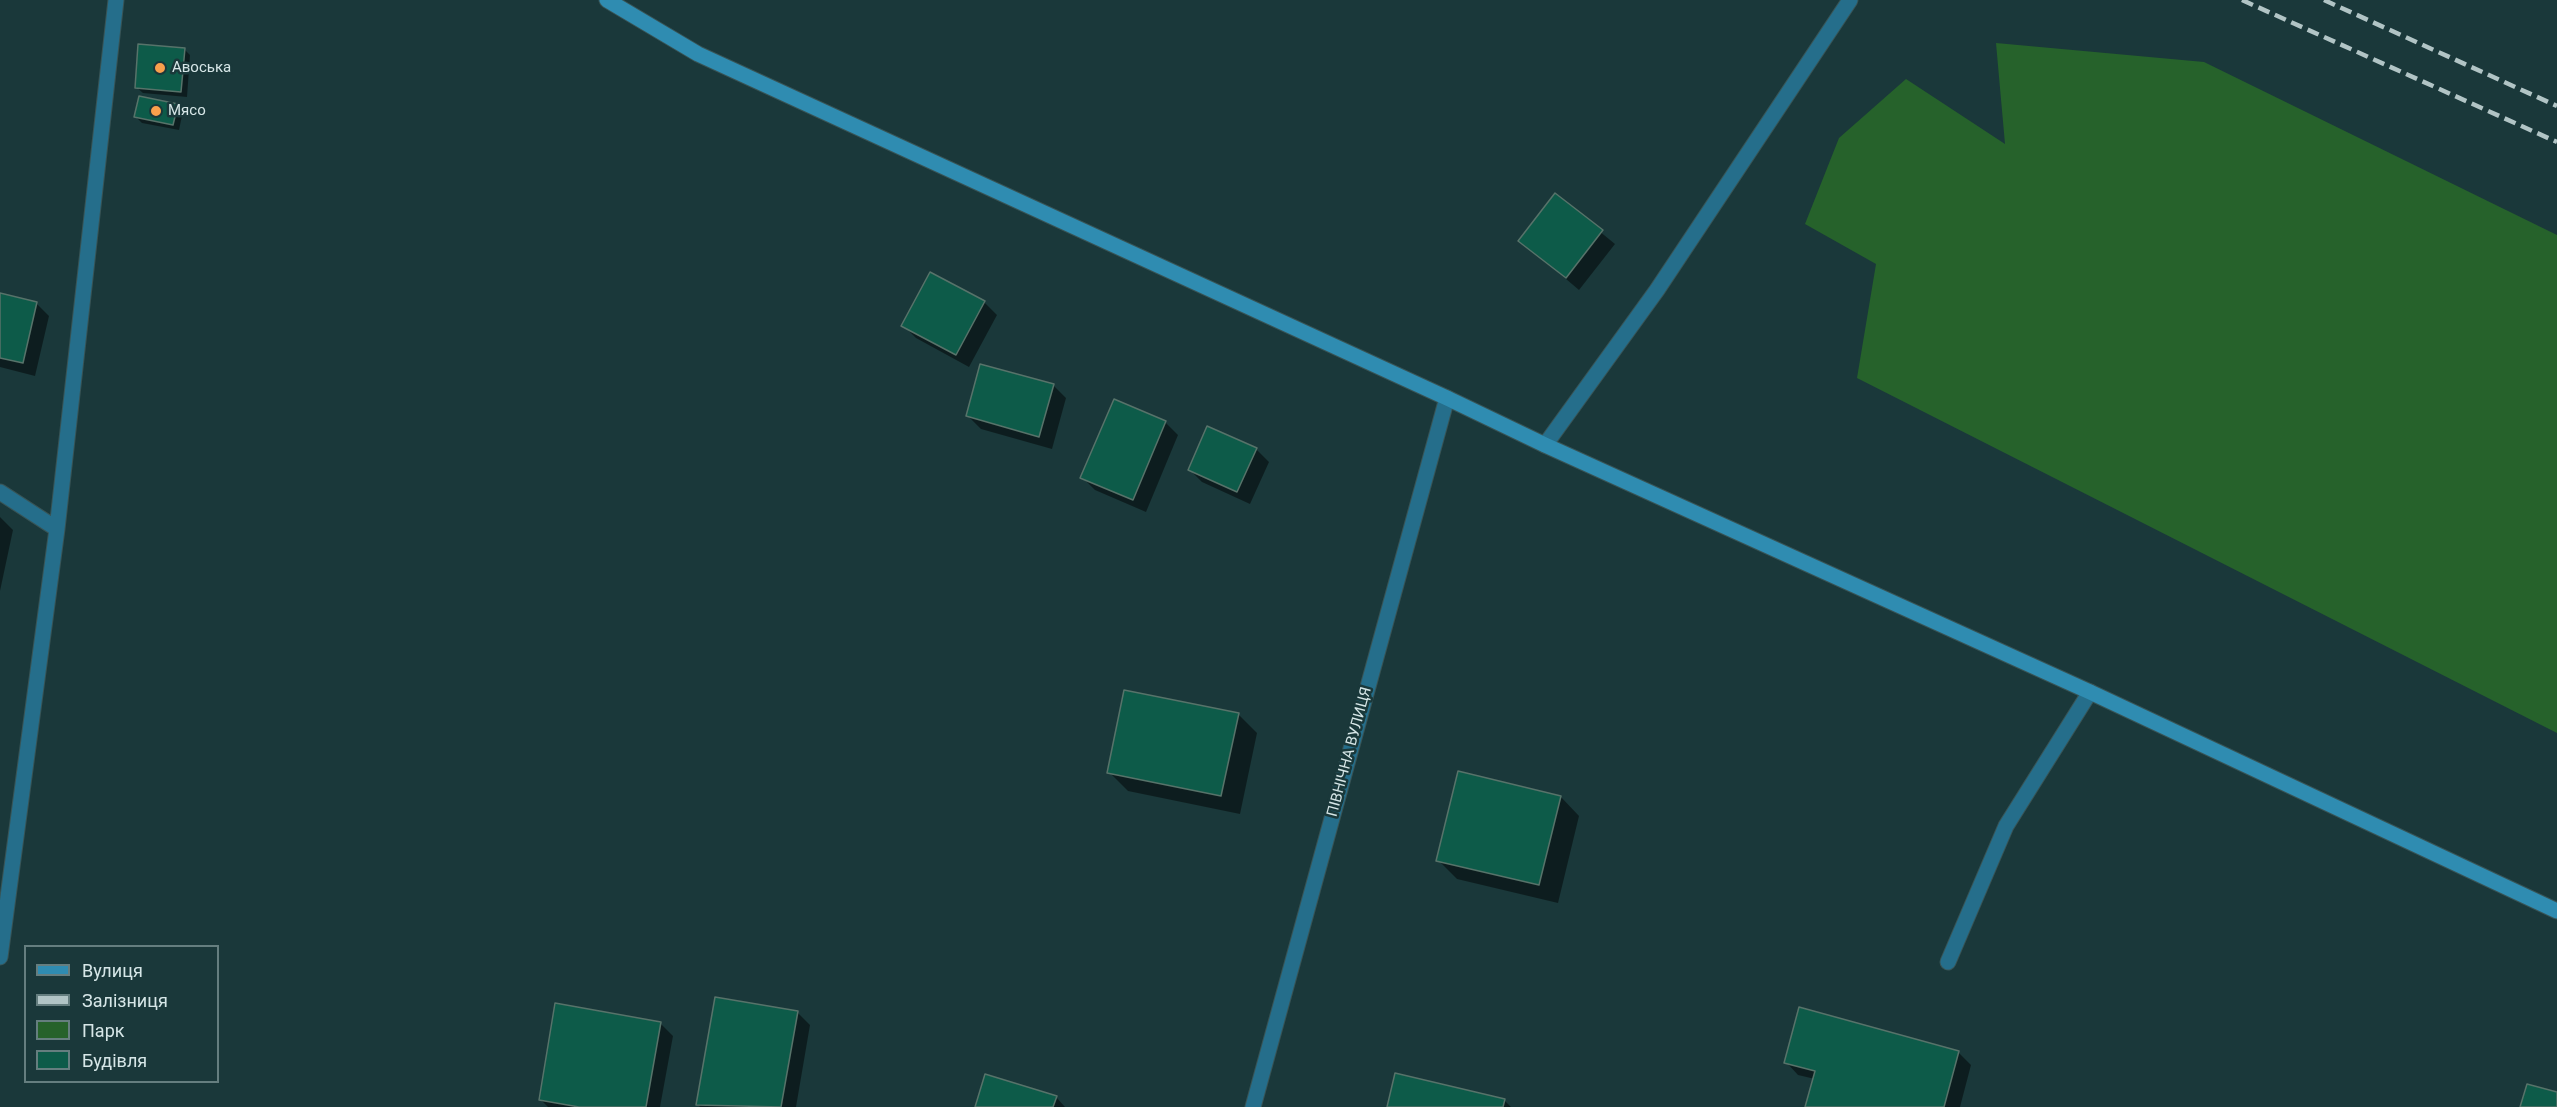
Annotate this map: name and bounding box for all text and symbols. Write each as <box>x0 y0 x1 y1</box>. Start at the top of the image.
place label: Авоська <box>172 59 231 77</box>
marker: Авоська <box>153 61 167 75</box>
place label: Мясо <box>168 102 206 120</box>
marker: Мясо <box>149 104 163 118</box>
street label: ПІВНІЧНА ВУЛИЦЯ <box>1324 685 1376 819</box>
legend <box>24 945 219 1083</box>
text: Вулиця <box>82 960 143 981</box>
text: Залізниця <box>82 990 168 1011</box>
text: Парк <box>82 1020 124 1041</box>
text: Будівля <box>82 1050 147 1071</box>

